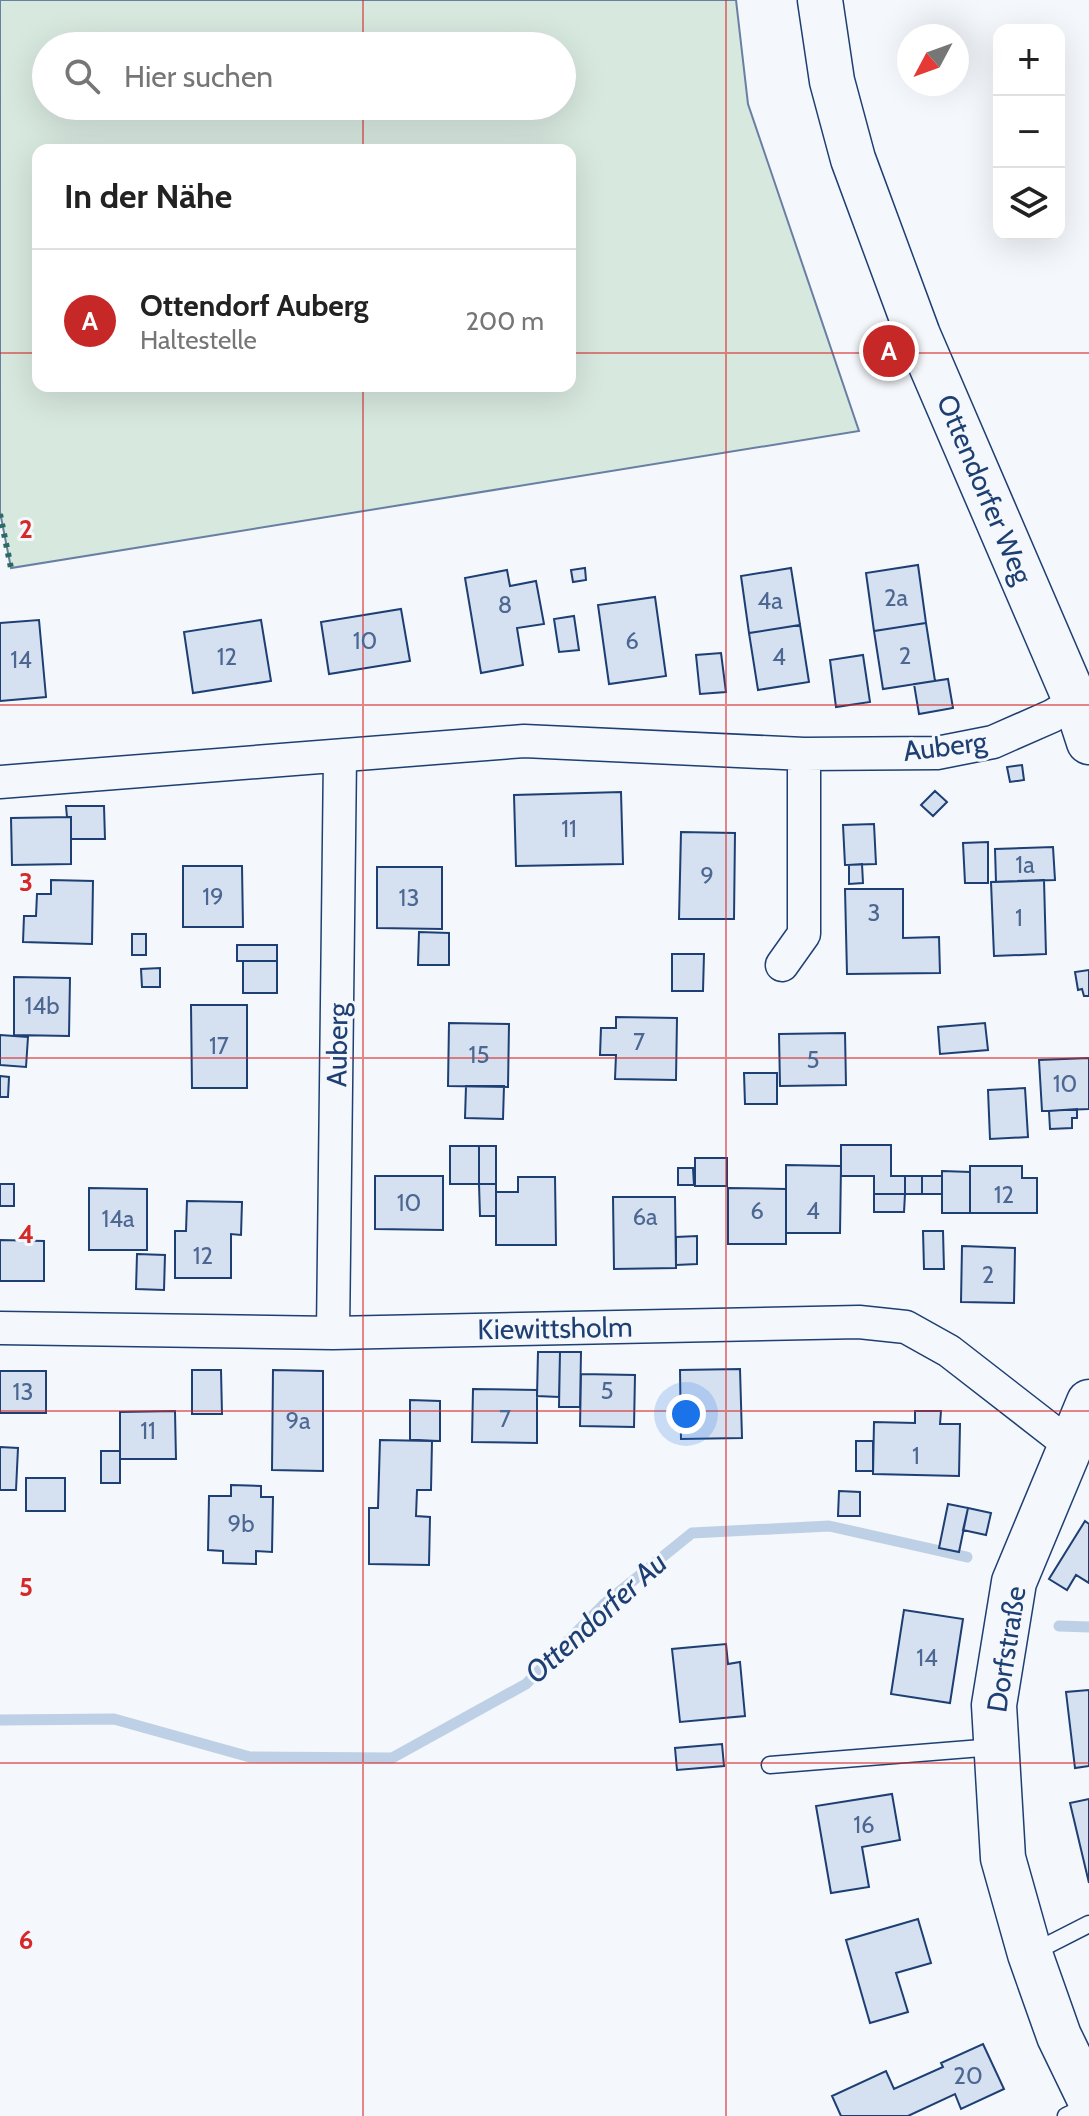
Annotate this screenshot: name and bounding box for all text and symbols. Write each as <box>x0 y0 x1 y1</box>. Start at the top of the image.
north arrow <box>897 24 969 96</box>
map controls <box>993 24 1065 240</box>
button: + <box>993 24 1065 96</box>
search box <box>32 32 576 120</box>
icon: search <box>60 54 104 98</box>
text: Hier suchen <box>124 58 273 95</box>
button: − <box>993 96 1065 168</box>
button: layers <box>993 168 1065 240</box>
text: In der Nähe <box>64 175 232 217</box>
text: Ottendorf Auberg <box>140 287 369 324</box>
text: A <box>82 305 98 337</box>
text: 200 m <box>465 305 544 337</box>
pin: A <box>863 321 915 381</box>
text: Haltestelle <box>140 324 257 356</box>
street label: Ottendorfer Weg <box>930 389 1041 590</box>
text: 2 <box>19 513 33 545</box>
house number: 2a <box>884 583 909 612</box>
house number: 4a <box>757 586 783 615</box>
house number: 8 <box>498 590 512 619</box>
house number: 10 <box>353 626 377 655</box>
house number: 6 <box>625 626 639 655</box>
house number: 2 <box>899 641 911 670</box>
house number: 12 <box>217 642 237 671</box>
house number: 4 <box>772 642 786 671</box>
house number: 14 <box>10 645 32 674</box>
street label: Auberg <box>901 724 990 768</box>
house number: 11 <box>561 814 577 843</box>
house number: 1a <box>1015 850 1035 879</box>
house number: 9 <box>700 861 714 890</box>
text: 3 <box>19 866 33 898</box>
house number: 19 <box>202 882 224 911</box>
house number: 13 <box>399 883 419 912</box>
house number: 3 <box>868 898 880 927</box>
house number: 1 <box>1015 903 1023 932</box>
house number: 14b <box>24 991 60 1020</box>
street label: Auberg <box>319 1002 355 1087</box>
house number: 7 <box>633 1027 645 1056</box>
house number: 17 <box>209 1031 229 1060</box>
house number: 15 <box>469 1040 489 1069</box>
house number: 5 <box>807 1045 819 1074</box>
house number: 10 <box>1053 1069 1077 1098</box>
house number: 12 <box>994 1180 1014 1209</box>
house number: 10 <box>397 1188 421 1217</box>
house number: 6 <box>750 1196 764 1225</box>
house number: 4 <box>806 1196 820 1225</box>
house number: 6a <box>632 1202 658 1231</box>
house number: 14a <box>101 1204 135 1233</box>
text: 4 <box>18 1218 34 1250</box>
house number: 12 <box>193 1241 213 1270</box>
house number: 2 <box>982 1260 994 1289</box>
street label: Kiewittsholm <box>477 1310 633 1346</box>
house number: 5 <box>601 1376 613 1405</box>
house number: 13 <box>13 1377 33 1406</box>
your location <box>666 1394 706 1434</box>
house number: 7 <box>499 1404 511 1433</box>
house number: 9a <box>285 1406 311 1435</box>
house number: 11 <box>140 1416 156 1445</box>
house number: 1 <box>912 1441 920 1470</box>
house number: 9b <box>228 1509 254 1538</box>
water label: Ottendorfer Au <box>517 1544 674 1691</box>
text: 5 <box>19 1571 33 1603</box>
street label: Dorfstraße <box>979 1584 1033 1714</box>
house number: 14 <box>916 1643 938 1672</box>
house number: 16 <box>853 1810 875 1839</box>
text: 6 <box>19 1924 33 1956</box>
house number: 20 <box>953 2061 983 2090</box>

